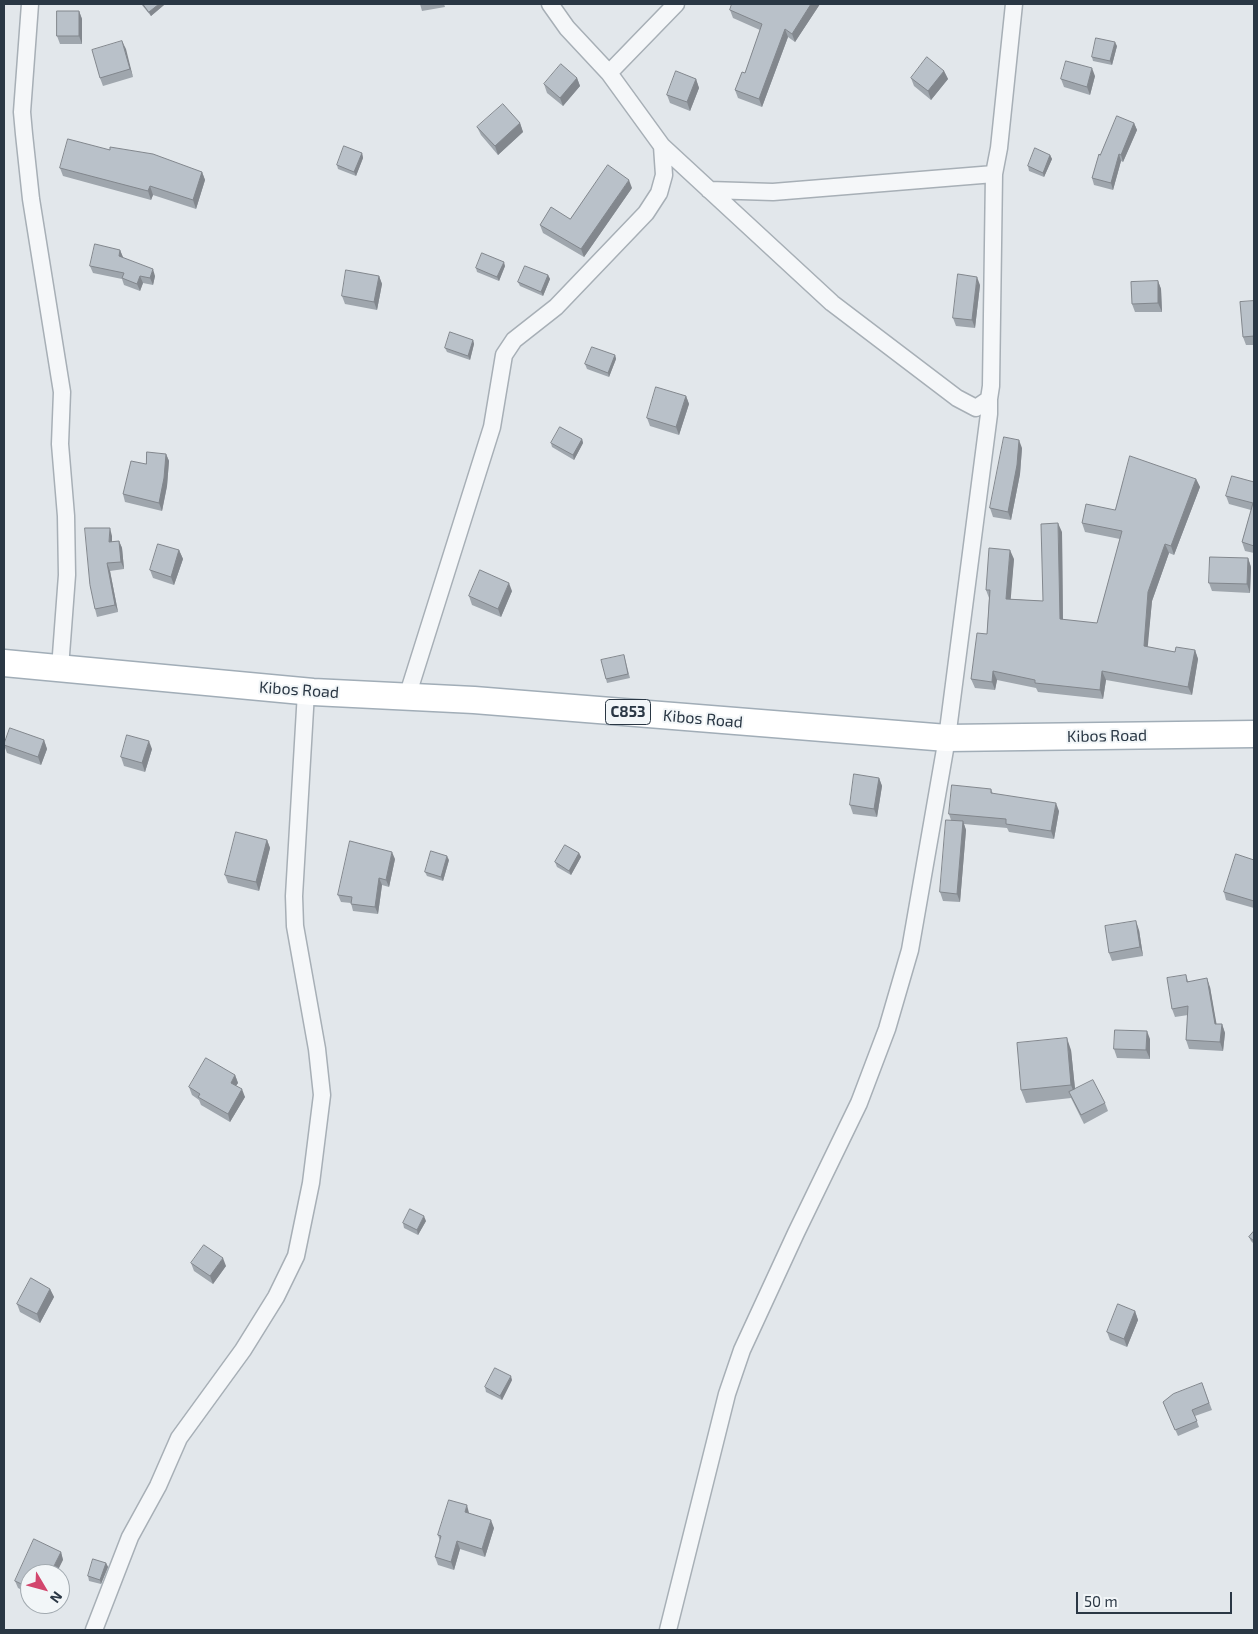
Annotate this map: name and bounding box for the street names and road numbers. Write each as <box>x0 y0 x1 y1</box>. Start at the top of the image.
street label: Kibos Road <box>258 678 340 702</box>
road number: C853 <box>606 700 650 724</box>
street label: Kibos Road <box>662 706 744 732</box>
street label: Kibos Road <box>1067 726 1147 746</box>

